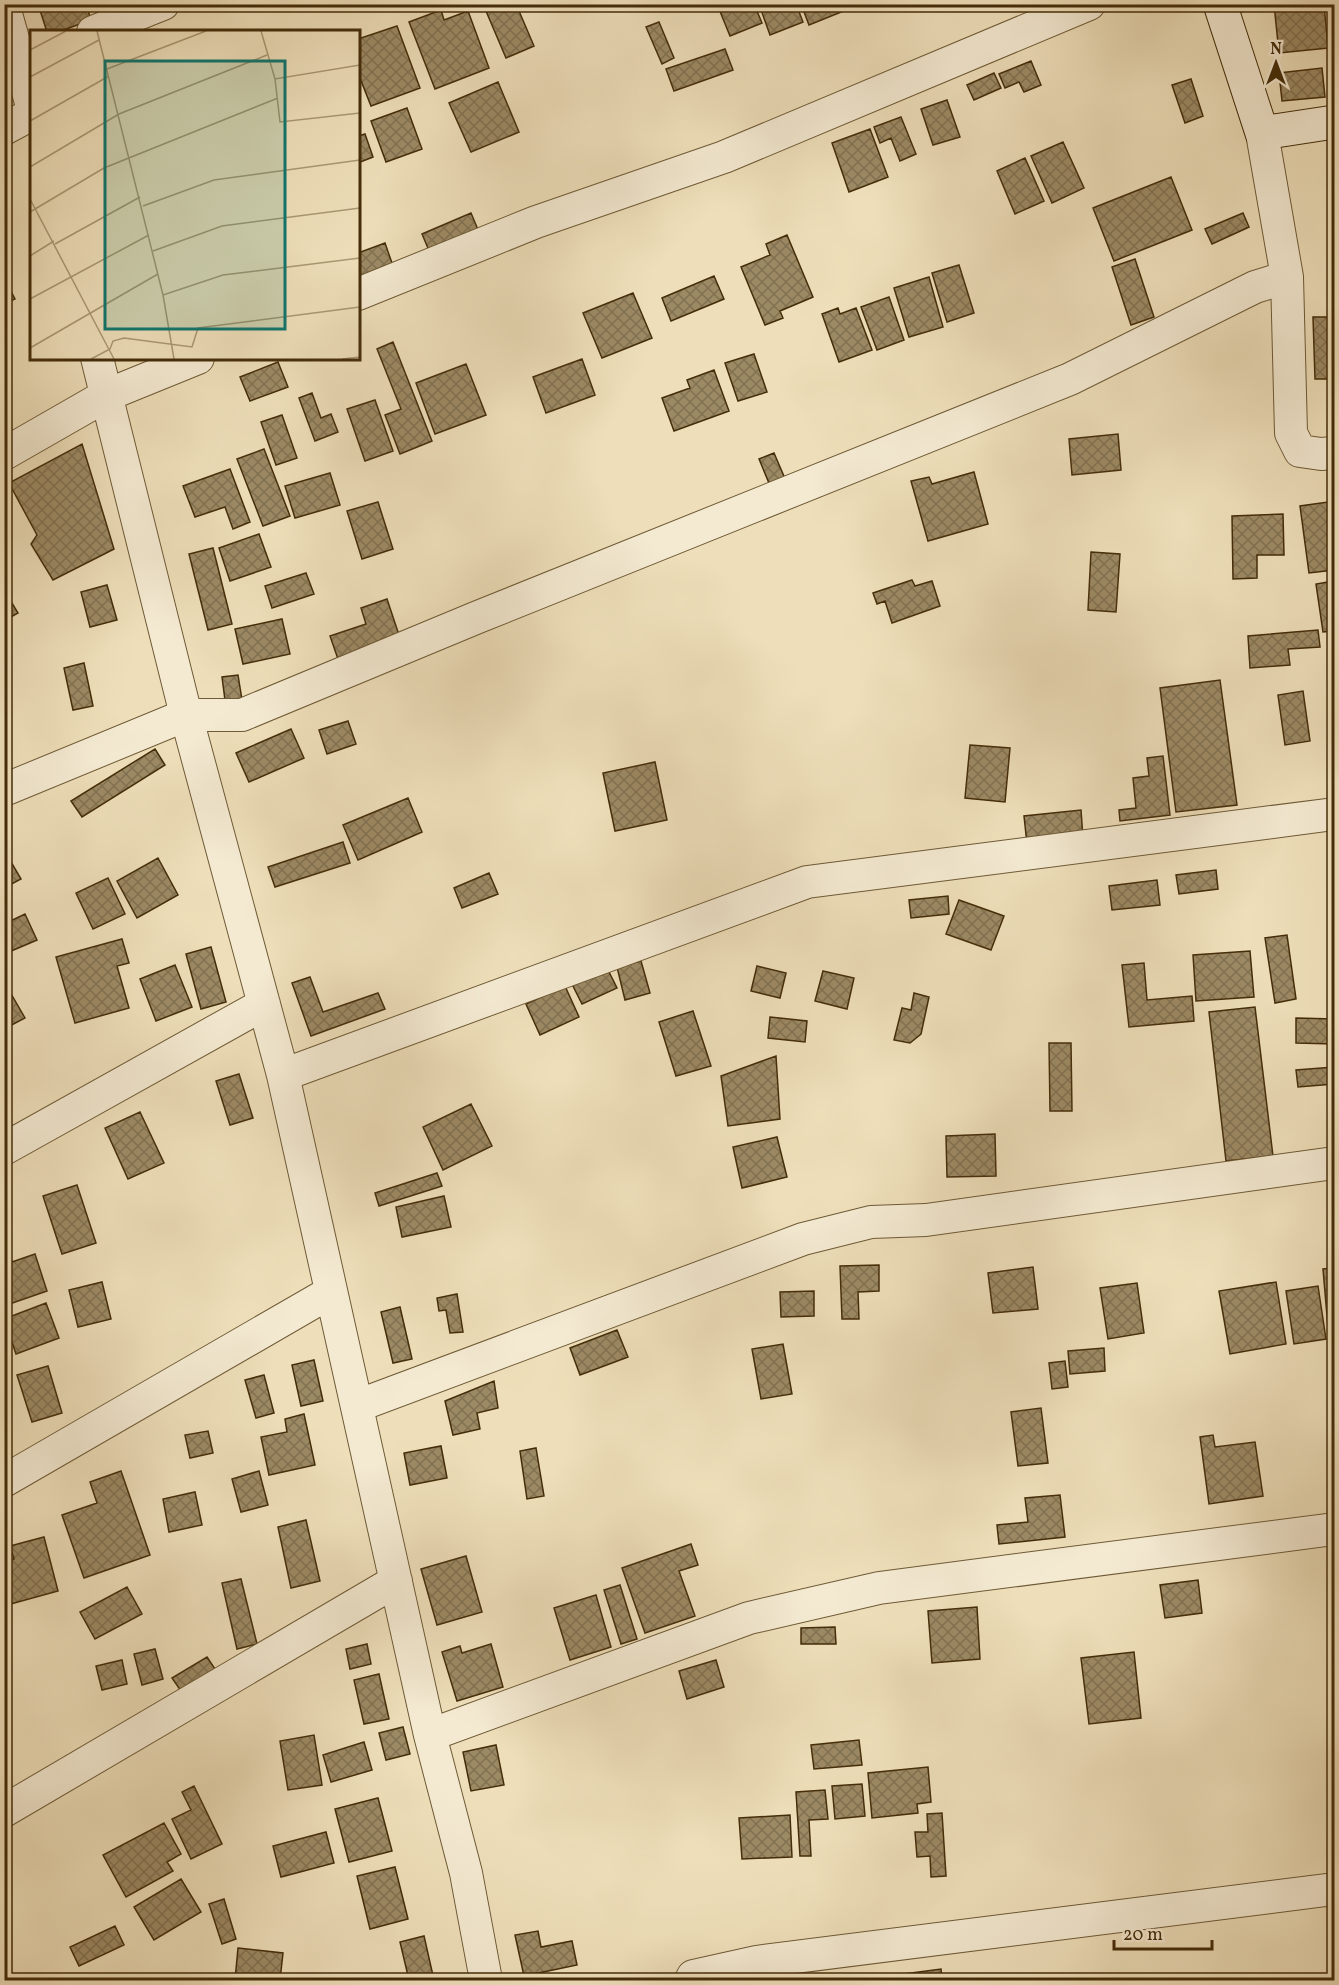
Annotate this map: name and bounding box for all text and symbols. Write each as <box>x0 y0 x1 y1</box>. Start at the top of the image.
inset map <box>30 30 360 360</box>
north arrow <box>1246 33 1306 93</box>
text: N <box>1270 39 1282 61</box>
scale bar <box>1114 1913 1212 1951</box>
text: 20 m <box>1123 1923 1163 1948</box>

